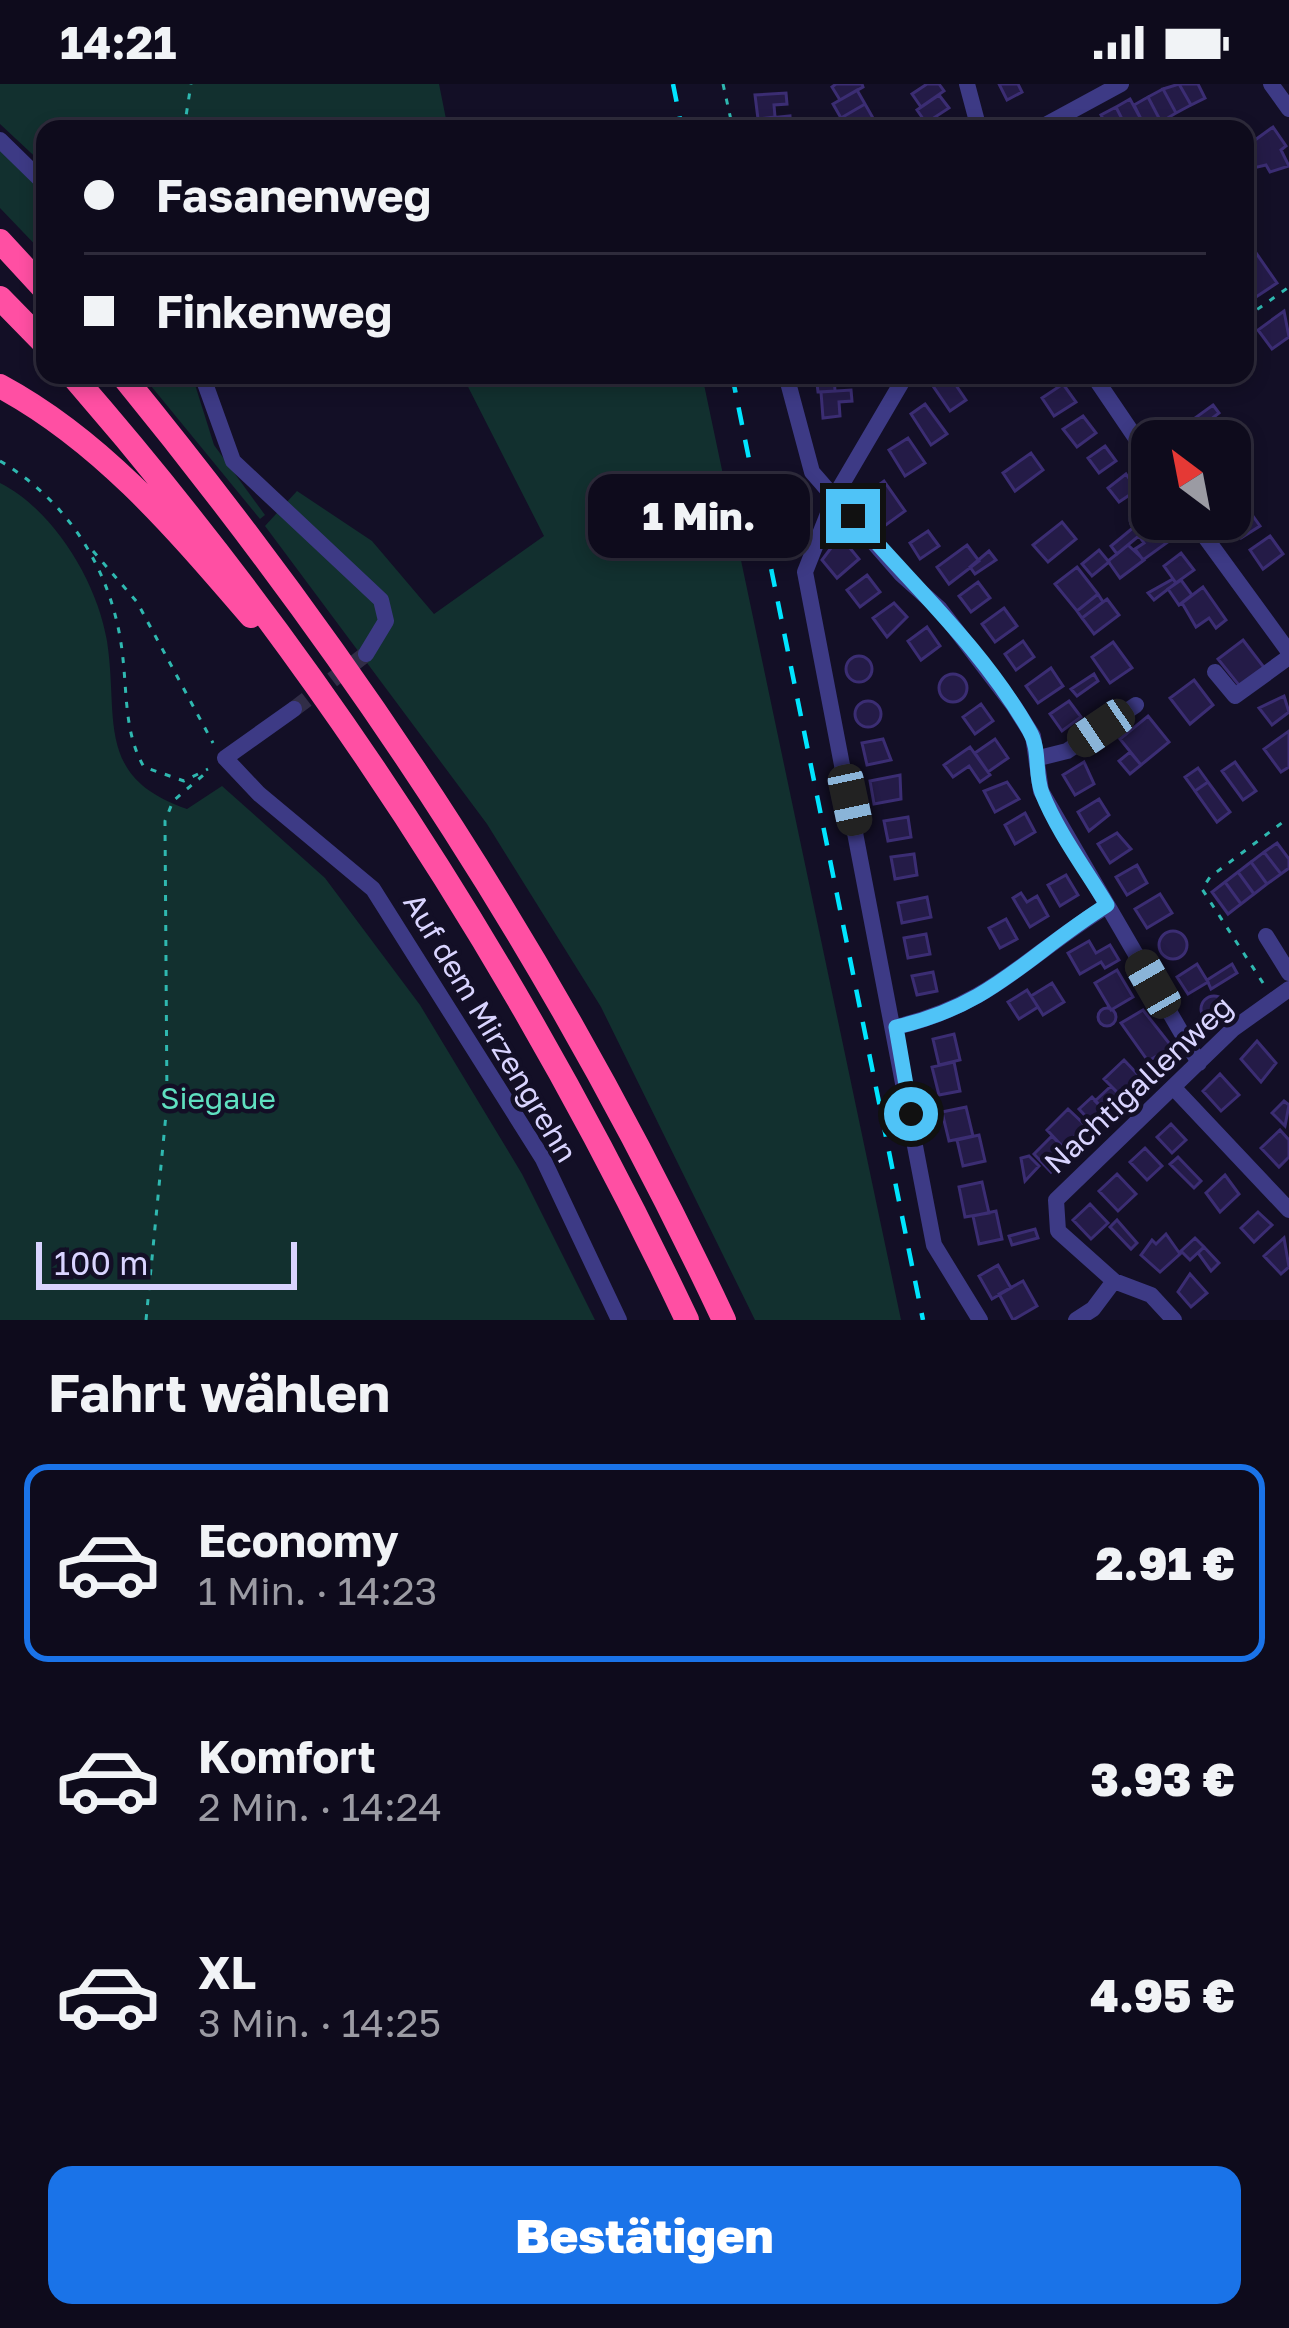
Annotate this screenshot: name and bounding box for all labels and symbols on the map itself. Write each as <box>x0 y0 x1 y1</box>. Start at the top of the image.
north arrow <box>1131 420 1251 540</box>
callout: 1 Min. <box>589 474 811 558</box>
route end <box>826 489 880 543</box>
car <box>1061 693 1141 763</box>
car <box>825 761 875 839</box>
street label: Auf dem Mirzengrehn <box>396 887 585 1168</box>
car <box>1119 944 1187 1024</box>
street label: Nachtigallenweg <box>1037 988 1240 1181</box>
park label: Siegaue <box>160 1080 276 1116</box>
route start <box>884 1087 938 1141</box>
scale bar <box>36 1236 297 1289</box>

